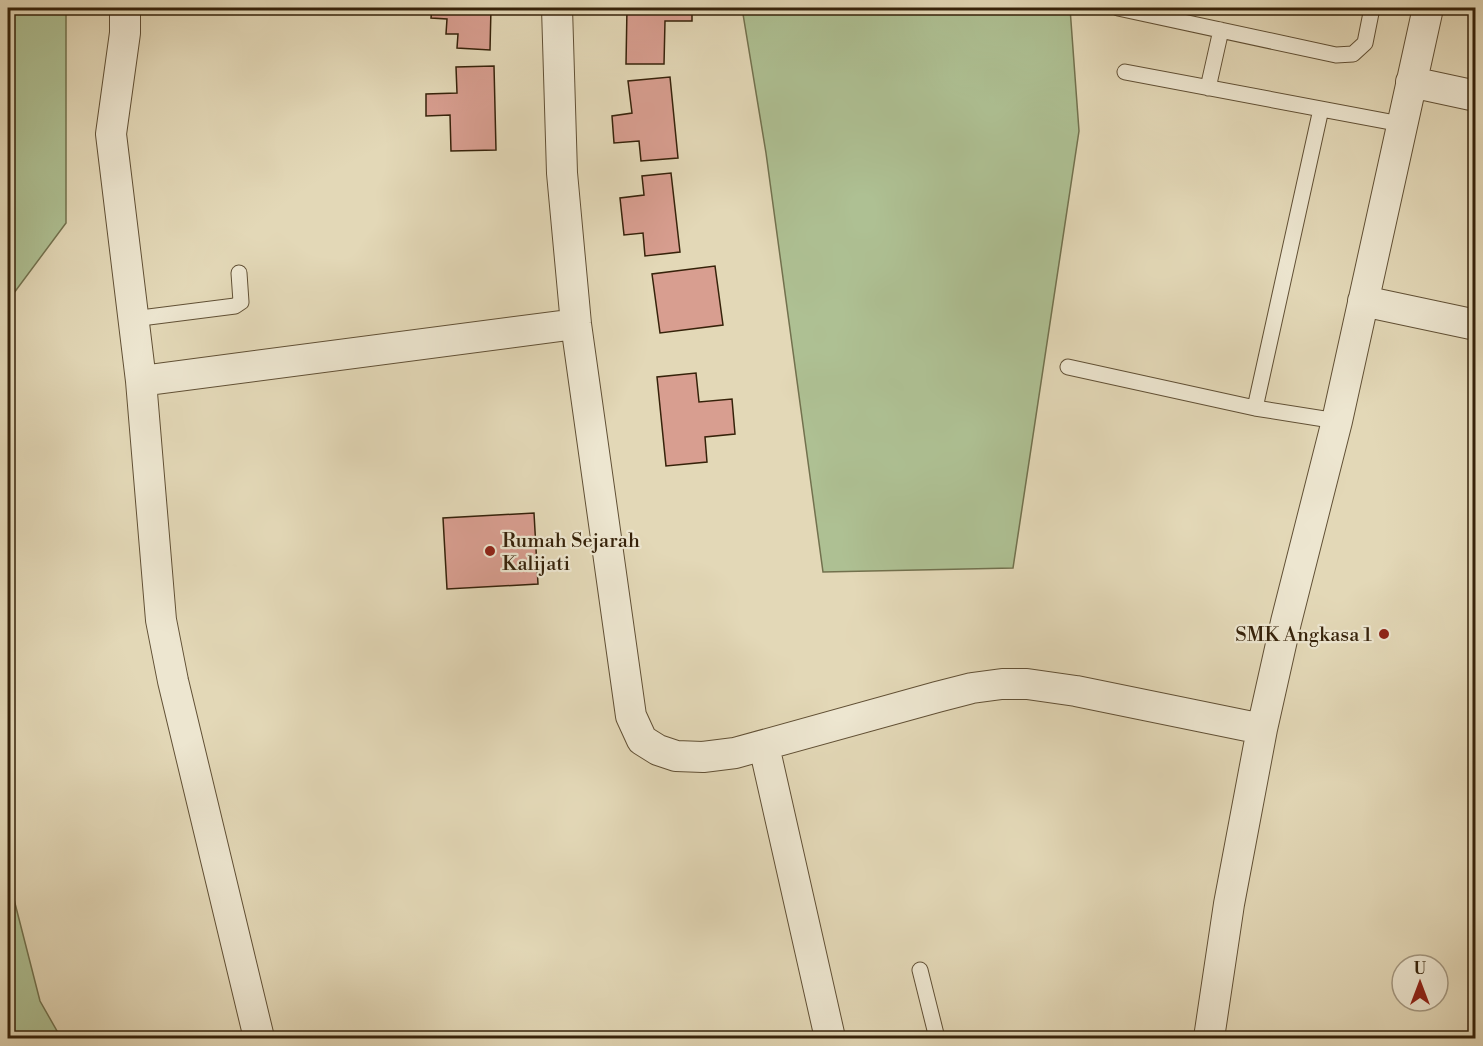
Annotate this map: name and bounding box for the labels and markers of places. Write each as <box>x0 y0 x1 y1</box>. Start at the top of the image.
place label: Rumah Sejarah Kalijati <box>502 529 640 577</box>
marker: Rumah Sejarah Kalijati <box>483 544 497 558</box>
place label: SMK Angkasa 1 <box>1235 623 1372 648</box>
marker: SMK Angkasa 1 <box>1377 627 1391 641</box>

